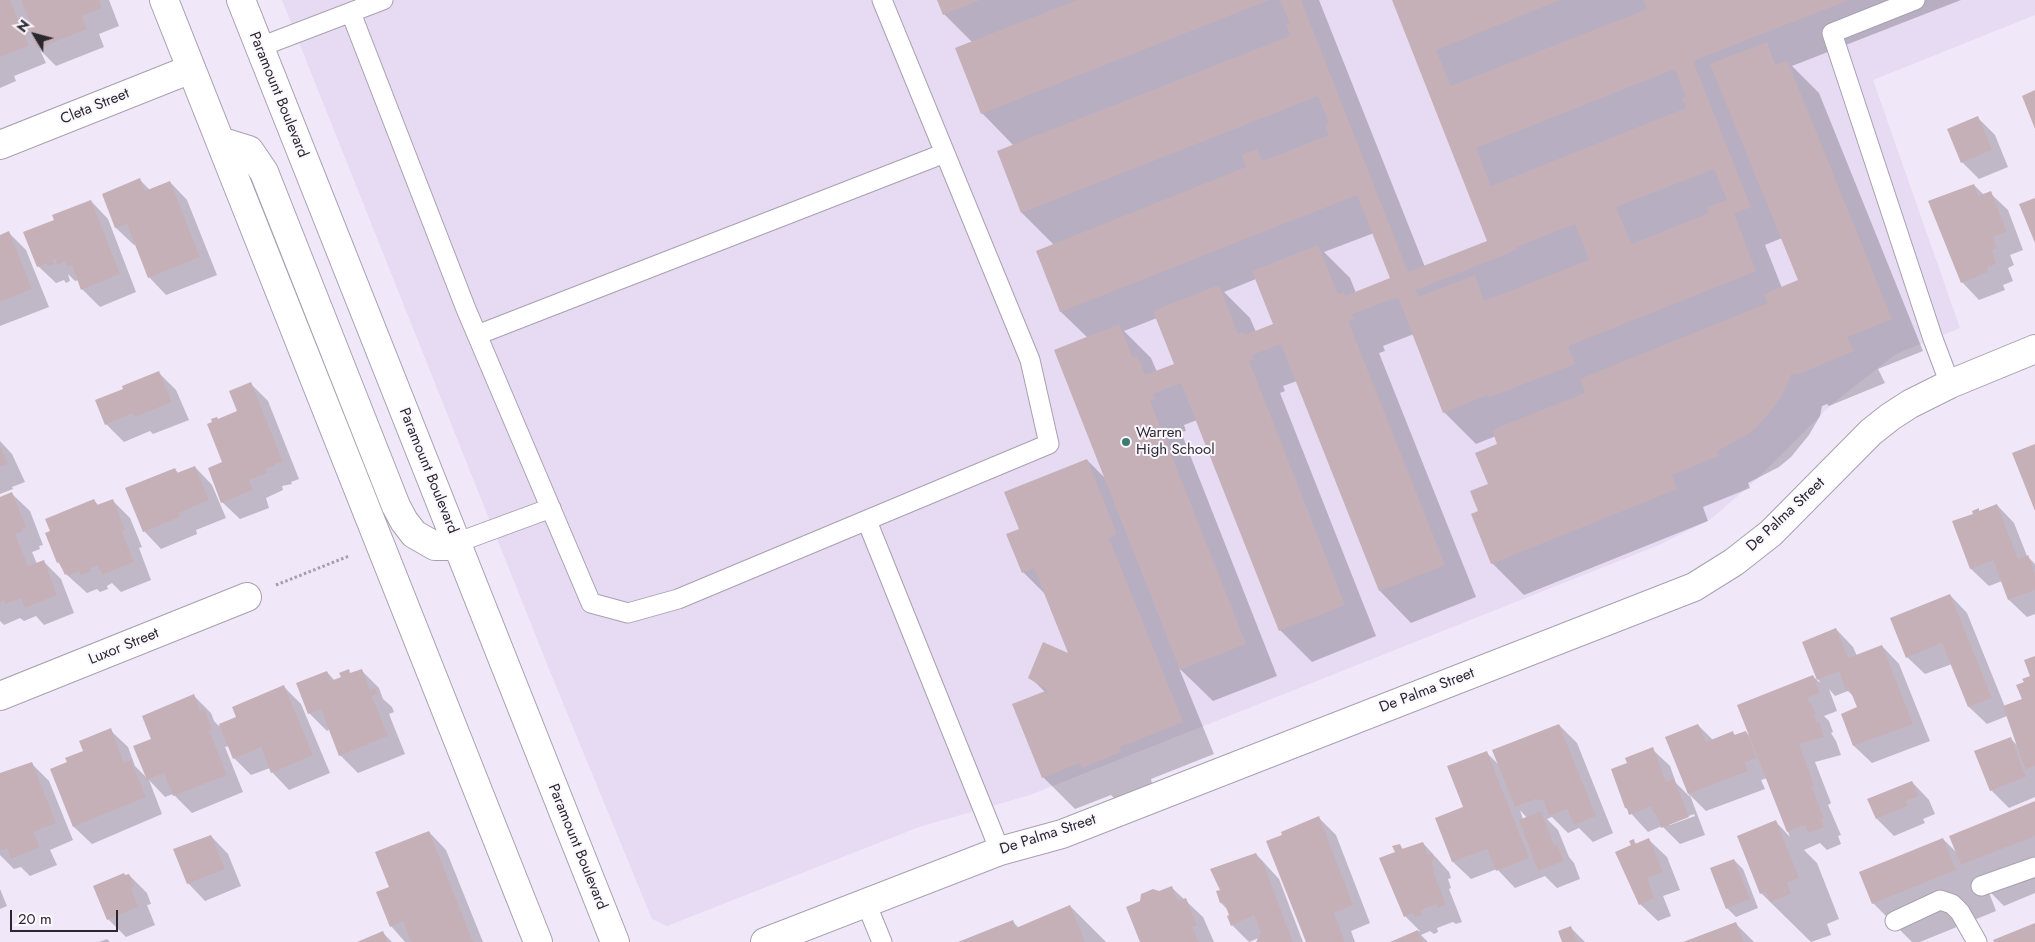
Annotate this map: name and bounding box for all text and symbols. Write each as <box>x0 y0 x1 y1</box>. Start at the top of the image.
north arrow <box>10 10 60 60</box>
text: N <box>12 16 34 36</box>
street label: Paramount Boulevard <box>245 30 311 160</box>
street label: Cleta Street <box>58 85 132 129</box>
street label: Paramount Boulevard <box>395 406 461 536</box>
place label: Warren High School <box>1136 424 1215 459</box>
marker: Warren High School <box>1120 436 1132 448</box>
street label: De Palma Street <box>1743 474 1829 556</box>
street label: Luxor Street <box>86 625 162 669</box>
street label: De Palma Street <box>1377 665 1477 717</box>
street label: Paramount Boulevard <box>544 782 610 912</box>
street label: De Palma Street <box>998 811 1098 859</box>
scale bar <box>12 900 120 932</box>
text: 20 m <box>18 908 52 930</box>

